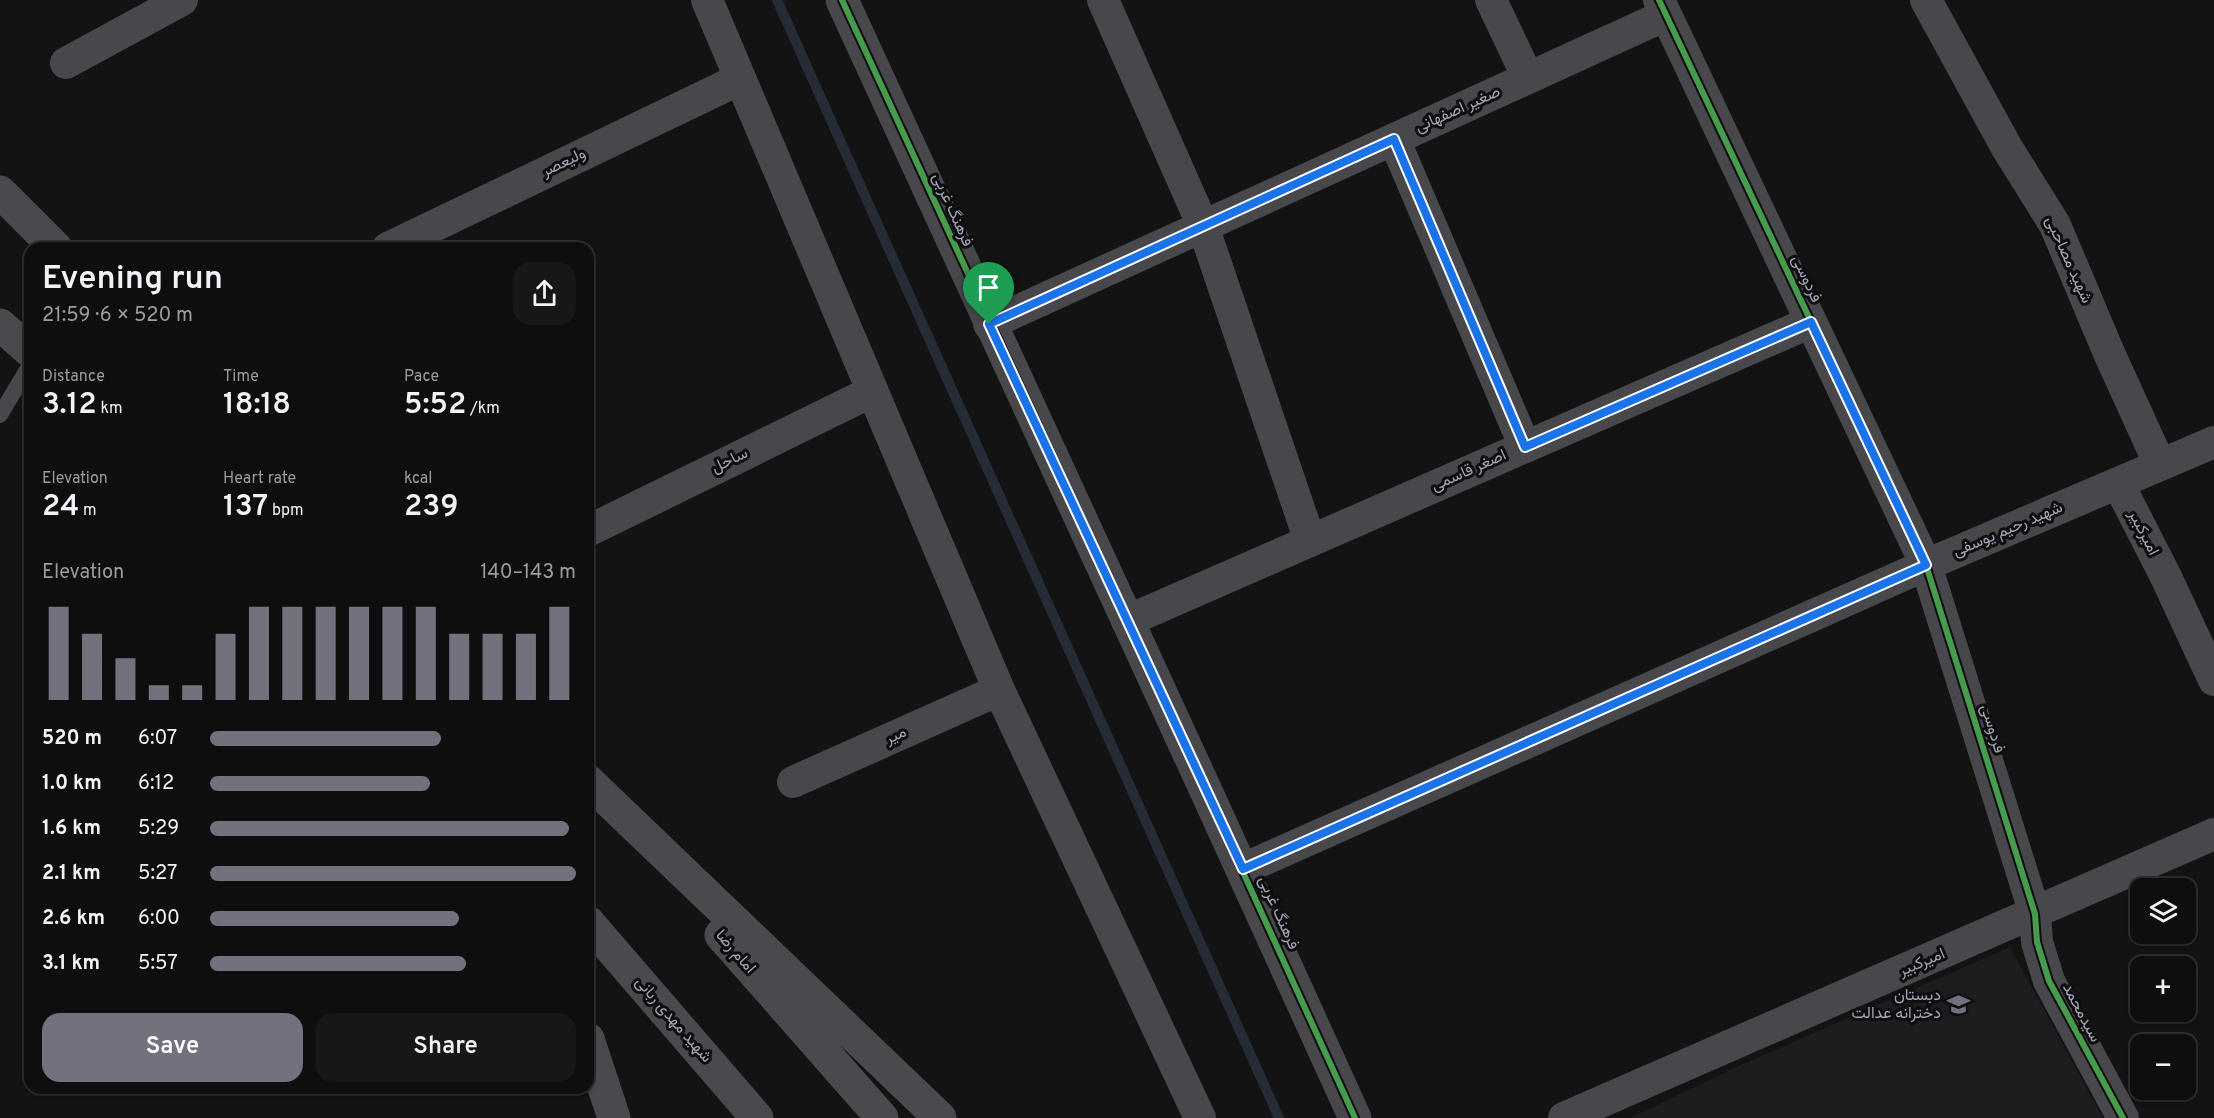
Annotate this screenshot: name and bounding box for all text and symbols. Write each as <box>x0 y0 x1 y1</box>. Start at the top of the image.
street label: صغیر اصفهانی <box>1412 82 1504 138</box>
street label: ولیعصر <box>538 144 589 183</box>
street label: فرهنگ غربی <box>927 170 977 250</box>
street label: شهید مصاحبی <box>2040 213 2096 307</box>
street label: فردوسی <box>1786 252 1826 306</box>
text: Evening run <box>42 259 223 301</box>
button: share <box>513 262 576 325</box>
pin <box>963 262 1014 324</box>
icon: arrive <box>972 271 1005 304</box>
text: 21:59 · 6 × 520 m <box>42 303 193 329</box>
text: Distance <box>42 367 105 387</box>
text: Time <box>223 367 259 387</box>
text: Pace <box>404 367 439 387</box>
text: 3.12 <box>42 387 97 424</box>
text: 18:18 <box>223 387 291 424</box>
text: 5:52 <box>404 387 466 424</box>
text: km <box>97 399 123 419</box>
text: /km <box>466 399 500 419</box>
street label: ساحل <box>708 444 752 478</box>
street label: اصغر قاسمی <box>1428 446 1510 496</box>
text: Elevation <box>42 469 108 489</box>
text: Heart rate <box>223 469 296 489</box>
text: kcal <box>404 469 432 489</box>
text: 24 <box>42 489 79 526</box>
text: 137 <box>223 489 268 526</box>
text: 239 <box>404 489 458 526</box>
street label: شهید رحیم یوسفی <box>1950 498 2066 562</box>
text: m <box>79 501 97 521</box>
text: bpm <box>268 501 303 521</box>
street label: امیرکبیر <box>2123 506 2163 559</box>
text: Elevation <box>42 560 124 586</box>
text: 140–143 m <box>480 560 576 586</box>
street label: فردوسی <box>1975 702 2009 756</box>
street label: میر <box>881 723 910 750</box>
text: 520 m <box>42 726 102 752</box>
text: 6:07 <box>138 726 177 752</box>
text: 1.0 km <box>42 771 102 797</box>
text: 6:12 <box>138 771 174 797</box>
text: 1.6 km <box>42 816 101 842</box>
text: 5:29 <box>138 816 179 842</box>
text: 2.1 km <box>42 861 101 887</box>
text: 5:27 <box>138 861 177 887</box>
street label: فرهنگ غربی <box>1253 873 1303 953</box>
map controls <box>2130 878 2196 1100</box>
button: layers <box>2130 878 2196 944</box>
text: 2.6 km <box>42 906 105 932</box>
text: 6:00 <box>138 906 180 932</box>
street label: امام رضا <box>711 926 759 978</box>
street label: امیرکبیر <box>1895 944 1948 982</box>
text: 3.1 km <box>42 951 100 977</box>
text: 5:57 <box>138 951 178 977</box>
button: + <box>2130 956 2196 1022</box>
street label: شهید مهدی ربانی <box>630 973 716 1067</box>
street label: سیدمحمد <box>2057 980 2105 1046</box>
place label: دبستان دخترانه عدالت <box>1851 986 1941 1024</box>
school or university icon: دبستان دخترانه عدالت <box>1946 992 1972 1018</box>
button: Save <box>42 1013 303 1082</box>
button: Share <box>315 1013 576 1082</box>
button: − <box>2130 1034 2196 1100</box>

